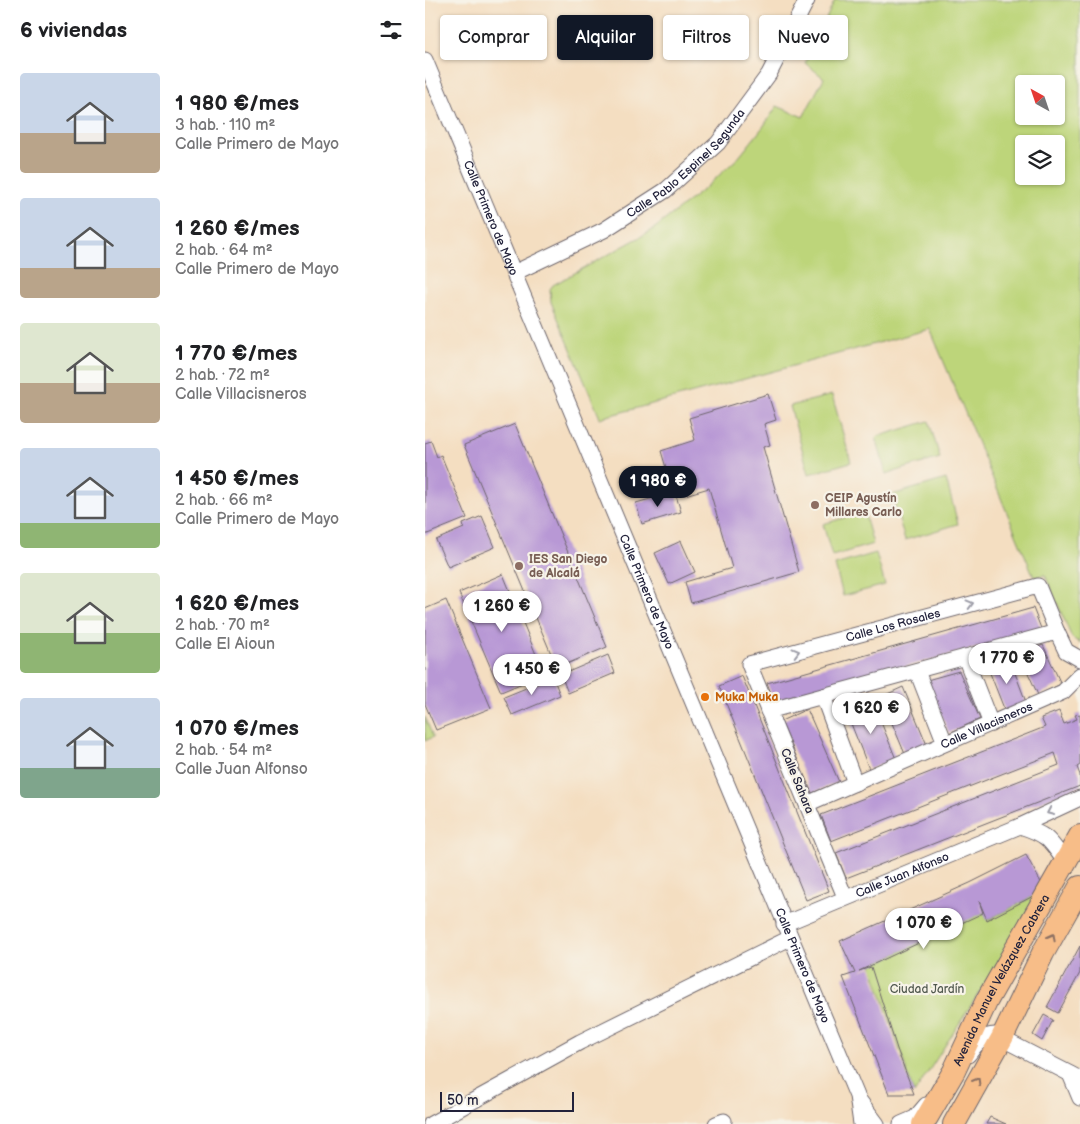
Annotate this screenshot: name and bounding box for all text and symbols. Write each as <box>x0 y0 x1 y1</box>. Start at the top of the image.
chip: Comprar <box>440 15 547 60</box>
chip: Alquilar <box>557 15 653 60</box>
chip: Filtros <box>663 15 749 60</box>
chip: Nuevo <box>759 15 848 60</box>
icon: filters <box>377 16 405 44</box>
text: 6 viviendas <box>20 18 127 43</box>
north arrow <box>1015 75 1065 125</box>
map controls <box>1015 75 1065 185</box>
text: 1 980 €/mes <box>175 91 299 116</box>
icon: home <box>60 93 120 153</box>
street label: Calle Pablo Espinel Segunda <box>624 106 748 221</box>
text: 3 hab. · 110 m² <box>175 116 275 135</box>
text: Calle Primero de Mayo <box>175 135 339 154</box>
button: layers <box>1015 135 1065 185</box>
street label: Calle Primero de Mayo <box>460 158 522 278</box>
text: 1 260 €/mes <box>175 216 300 241</box>
icon: home <box>60 218 120 278</box>
text: 2 hab. · 64 m² <box>175 241 273 260</box>
text: Calle Primero de Mayo <box>175 260 339 279</box>
text: 1 770 €/mes <box>175 341 297 366</box>
icon: home <box>60 343 120 403</box>
text: 2 hab. · 72 m² <box>175 366 270 385</box>
text: Calle Villacisneros <box>175 385 307 404</box>
text: 1 450 €/mes <box>175 466 299 491</box>
pin: 1 980 € <box>612 466 704 508</box>
icon: home <box>60 468 120 528</box>
text: 1 980 € <box>630 472 686 491</box>
text: 2 hab. · 66 m² <box>175 491 273 510</box>
place label: CEIP Agustín Millares Carlo <box>825 491 902 520</box>
marker: CEIP Agustín Millares Carlo <box>809 499 821 511</box>
text: Calle Primero de Mayo <box>175 510 339 529</box>
street label: Calle Primero de Mayo <box>616 532 677 652</box>
place label: IES San Diego de Alcalá <box>529 552 608 581</box>
marker: IES San Diego de Alcalá <box>513 560 525 572</box>
pin: 1 260 € <box>456 590 548 633</box>
text: 1 620 €/mes <box>175 591 299 616</box>
icon: home <box>60 593 120 653</box>
text: 1 260 € <box>474 597 530 616</box>
one-way arrow <box>965 600 973 610</box>
street label: Calle Los Rosales <box>844 605 942 645</box>
text: 2 hab. · 70 m² <box>175 616 270 635</box>
text: Calle El Aioun <box>175 635 275 654</box>
pin: 1 770 € <box>961 642 1053 685</box>
one-way arrow <box>791 647 799 657</box>
text: 1 770 € <box>979 649 1035 668</box>
pin: 1 450 € <box>486 654 578 696</box>
text: 1 450 € <box>504 660 560 679</box>
place label: Muka Muka <box>715 690 778 705</box>
marker: Muka Muka <box>699 691 711 703</box>
pin: 1 620 € <box>825 692 917 735</box>
text: 1 620 € <box>843 699 899 718</box>
street label: Calle Villacisneros <box>938 699 1035 752</box>
text: 1 070 €/mes <box>175 716 299 741</box>
icon: home <box>60 718 120 778</box>
text: 2 hab. · 54 m² <box>175 741 272 760</box>
street label: Calle Sahara <box>777 746 817 816</box>
text: Calle Juan Alfonso <box>175 760 308 779</box>
one-way arrow <box>1046 806 1055 816</box>
street label: Calle Juan Alfonso <box>853 849 951 901</box>
street label: Avenida Manuel Velázquez Cabrera <box>950 891 1053 1068</box>
street label: Calle Primero de Mayo <box>772 906 833 1025</box>
pin: 1 070 € <box>878 908 970 950</box>
text: 1 070 € <box>896 914 952 933</box>
one-way arrow <box>1046 933 1056 942</box>
park label: Ciudad Jardín <box>890 982 965 997</box>
one-way arrow <box>971 1078 981 1087</box>
scale bar <box>440 1089 574 1112</box>
text: 50 m <box>447 1092 479 1109</box>

